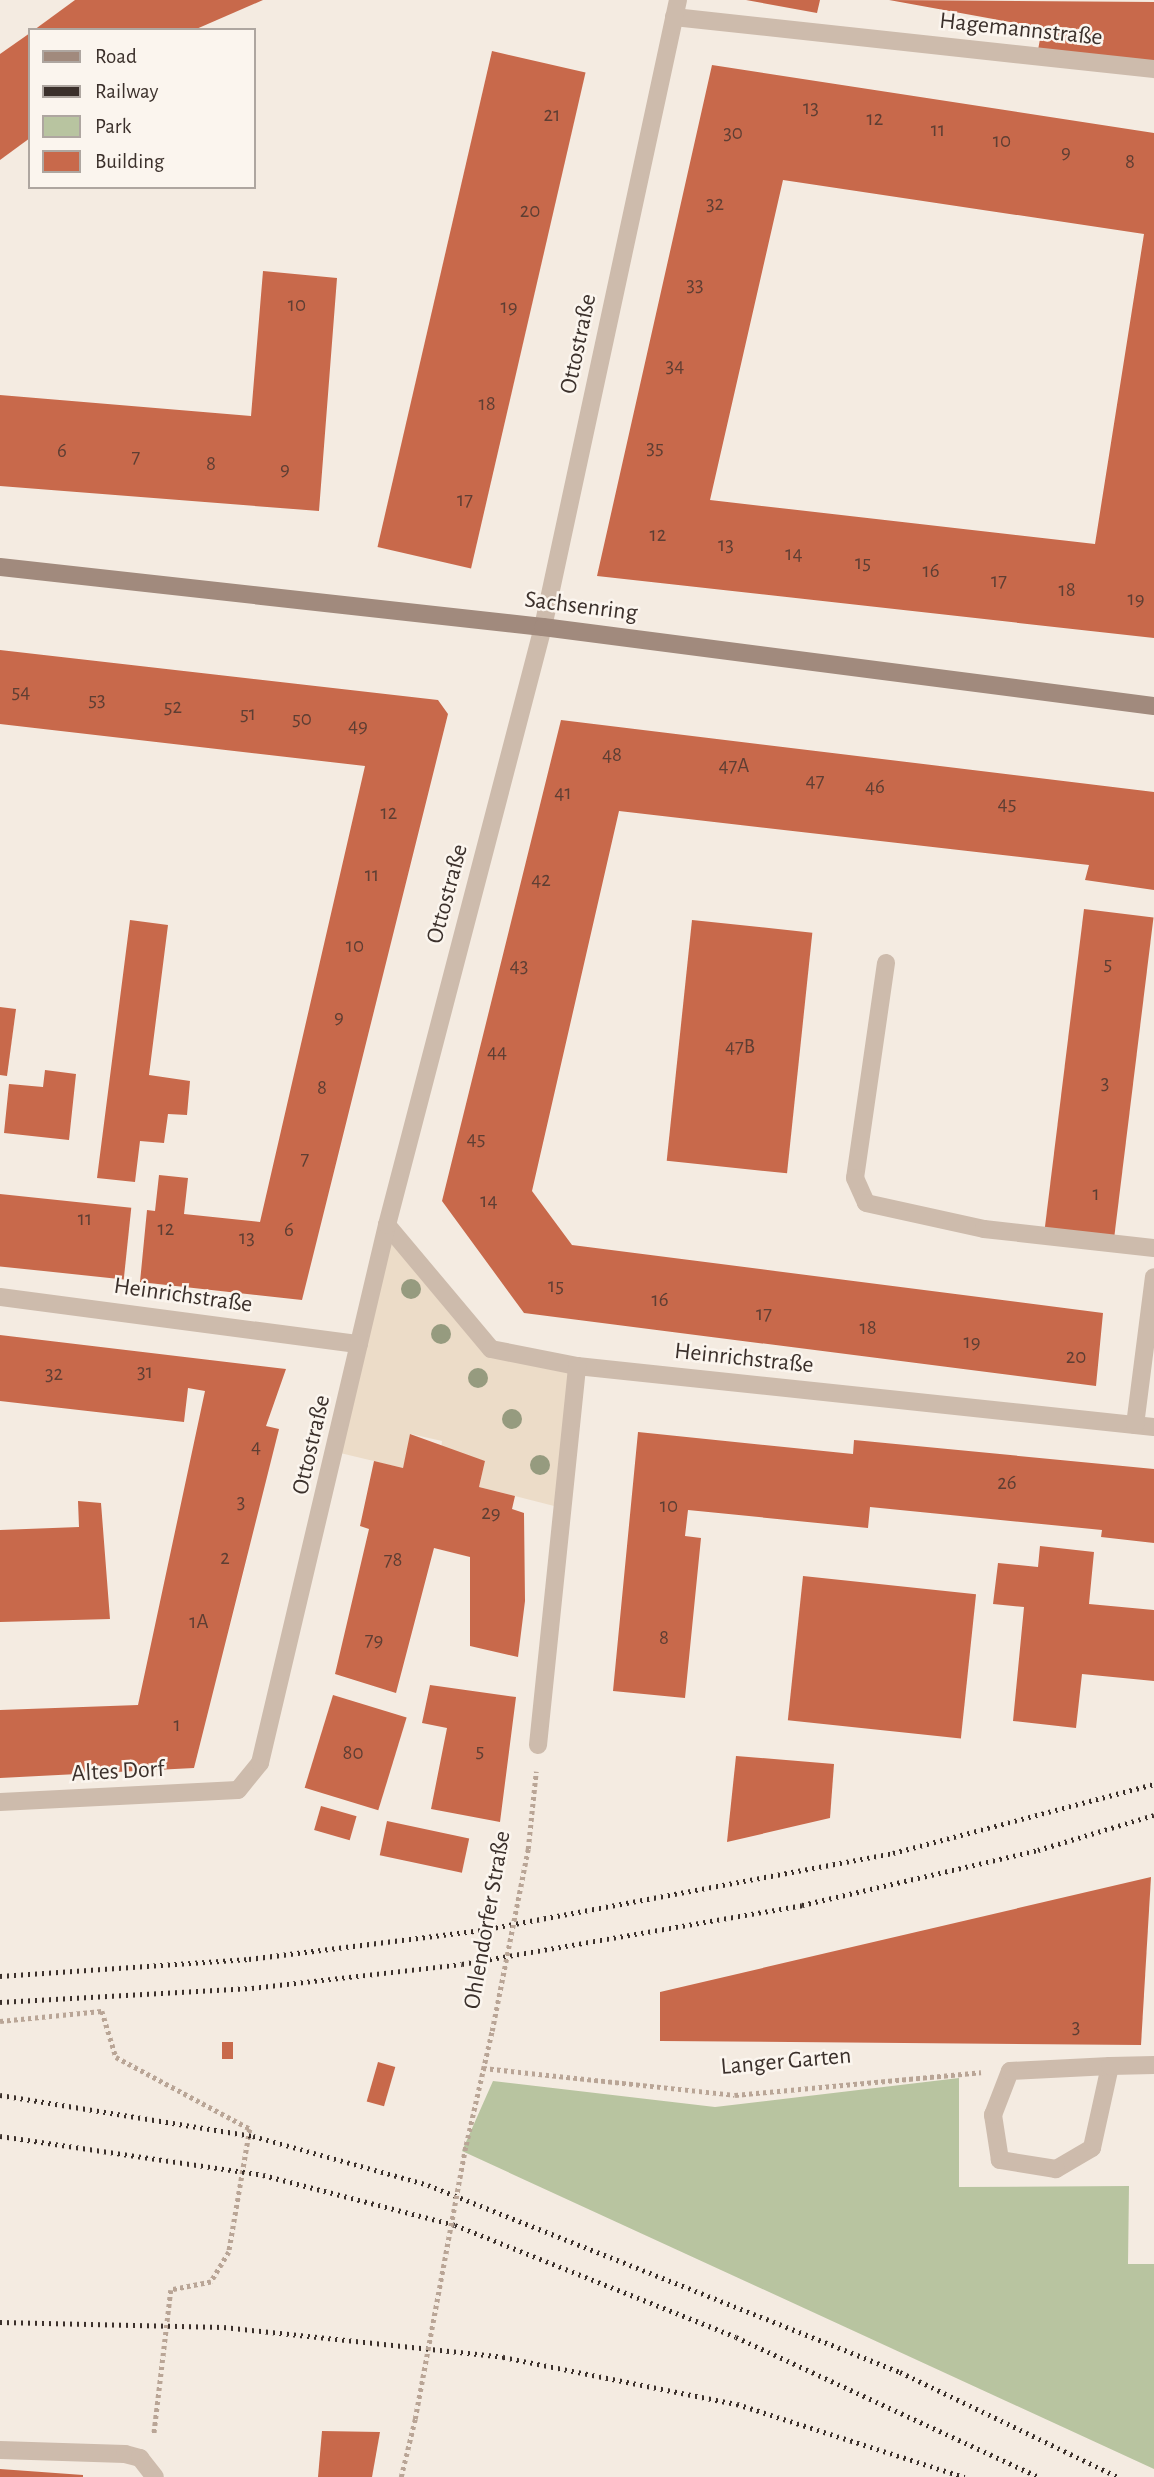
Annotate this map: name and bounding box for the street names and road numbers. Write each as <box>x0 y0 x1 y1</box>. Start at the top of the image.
street label: Hagemannstraße <box>938 7 1104 53</box>
street label: Ottostraße <box>554 291 604 397</box>
street label: Sachsenring <box>523 586 639 628</box>
street label: Ottostraße <box>421 841 475 947</box>
street label: Heinrichstraße <box>112 1272 254 1320</box>
street label: Heinrichstraße <box>673 1337 815 1381</box>
street label: Ottostraße <box>287 1392 337 1498</box>
street label: Altes Dorf <box>71 1755 165 1789</box>
street label: Ohlendorfer Straße <box>458 1829 518 2011</box>
street label: Langer Garten <box>719 2042 853 2082</box>

